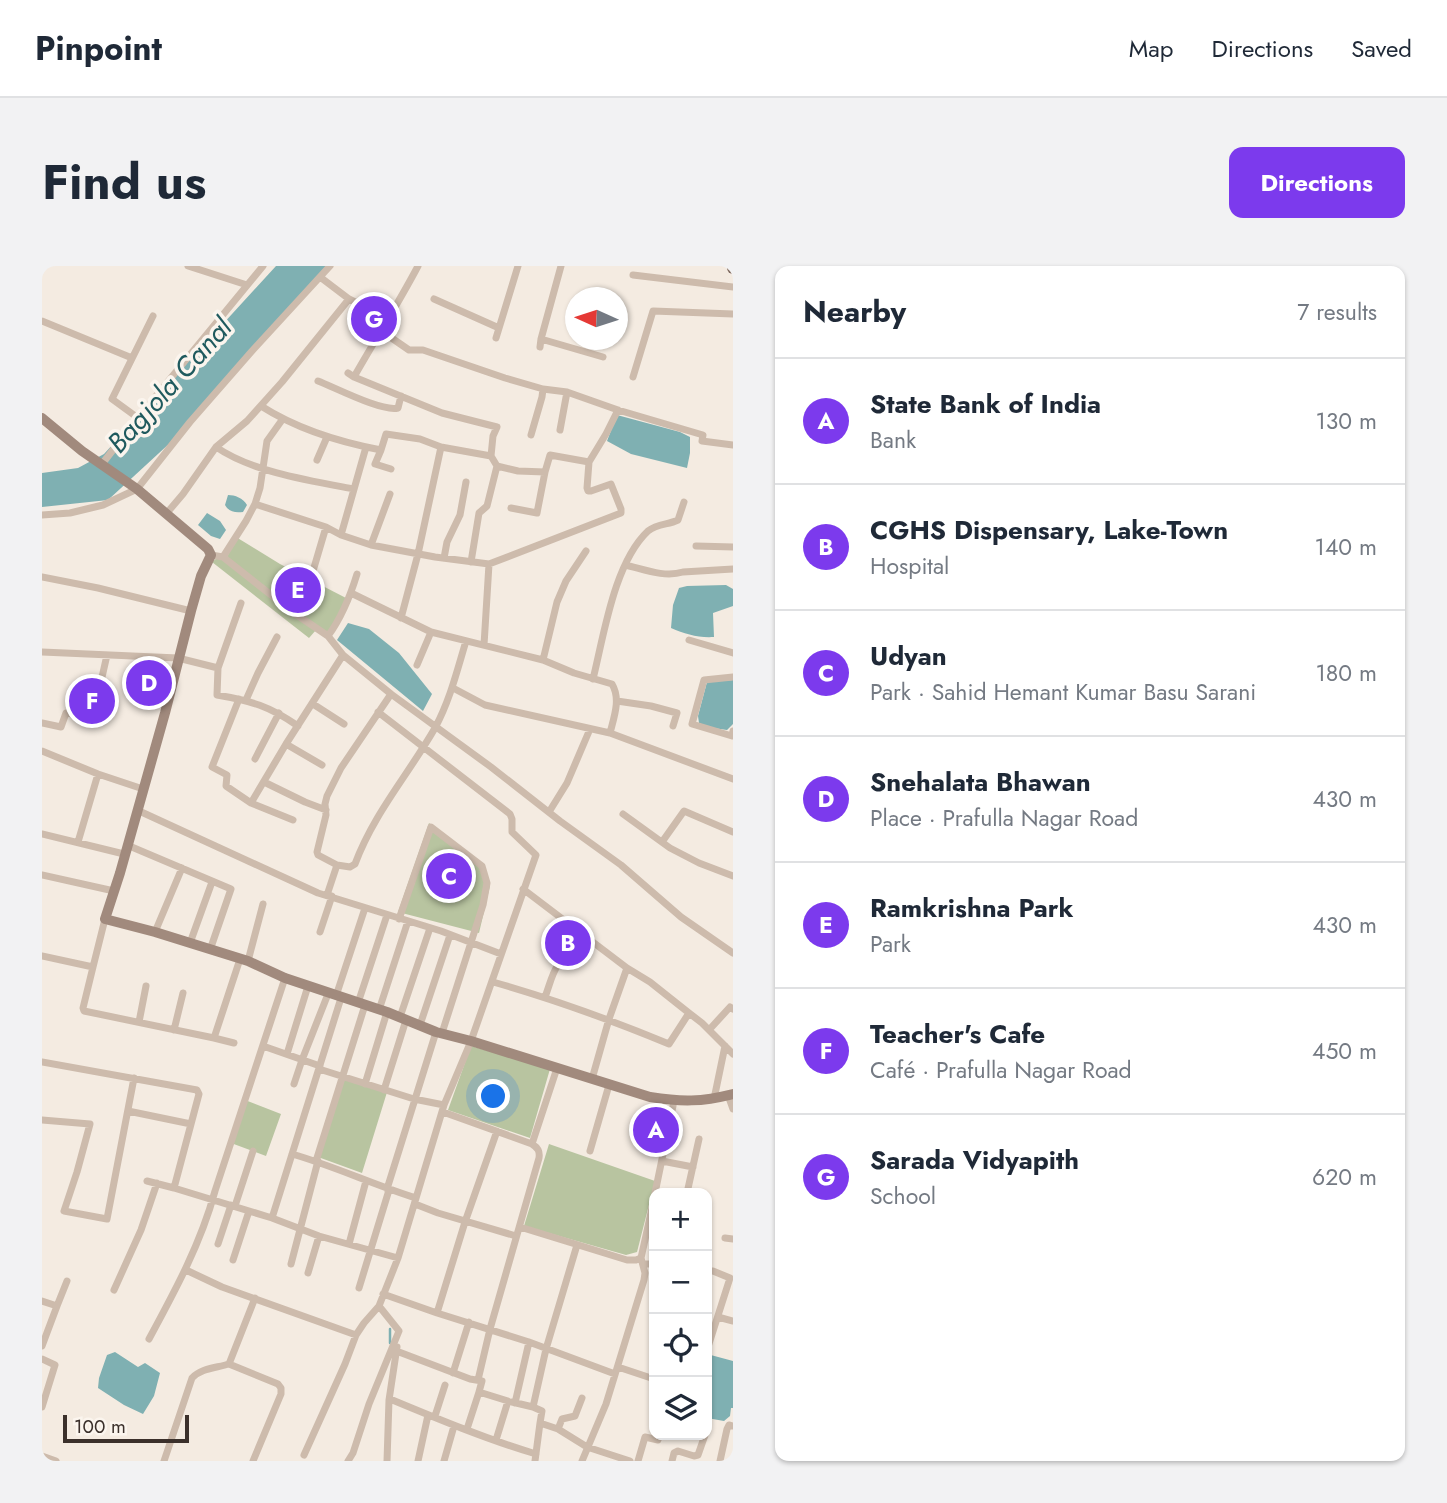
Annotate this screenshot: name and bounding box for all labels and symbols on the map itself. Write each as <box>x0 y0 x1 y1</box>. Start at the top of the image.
north arrow <box>565 287 628 350</box>
pin: G <box>351 293 397 345</box>
water label: Bagjola Canal <box>97 307 243 462</box>
pin: E <box>275 564 321 616</box>
pin: D <box>126 657 172 709</box>
pin: F <box>69 675 115 727</box>
pin: C <box>426 850 472 902</box>
pin: B <box>545 917 591 969</box>
your location <box>476 1079 510 1113</box>
pin: A <box>633 1104 679 1156</box>
scale bar <box>63 1412 189 1444</box>

